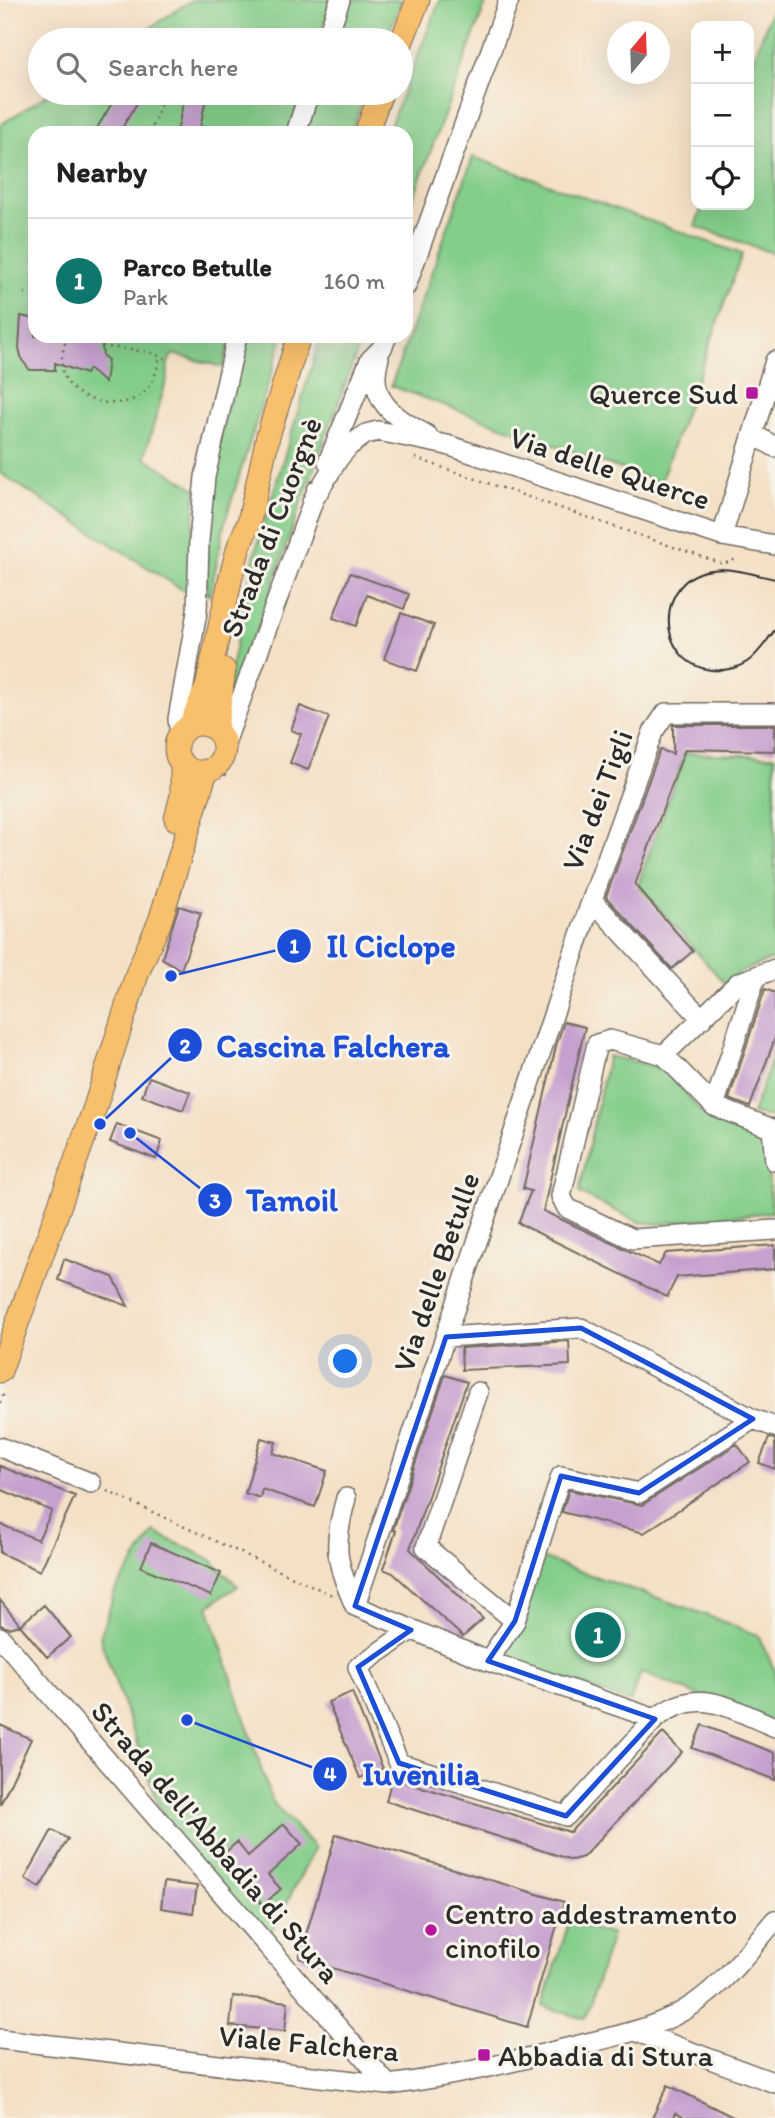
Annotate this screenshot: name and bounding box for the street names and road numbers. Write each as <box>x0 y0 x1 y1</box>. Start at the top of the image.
street label: Strada di Cuorgnè <box>212 412 330 642</box>
street label: Via delle Querce <box>505 418 715 518</box>
street label: Via dei Tigli <box>553 724 641 876</box>
street label: Via delle Betulle <box>385 1167 487 1377</box>
street label: Strada dell'Abbadia di Stura <box>83 1693 349 1991</box>
street label: Viale Falchera <box>217 2017 401 2069</box>

